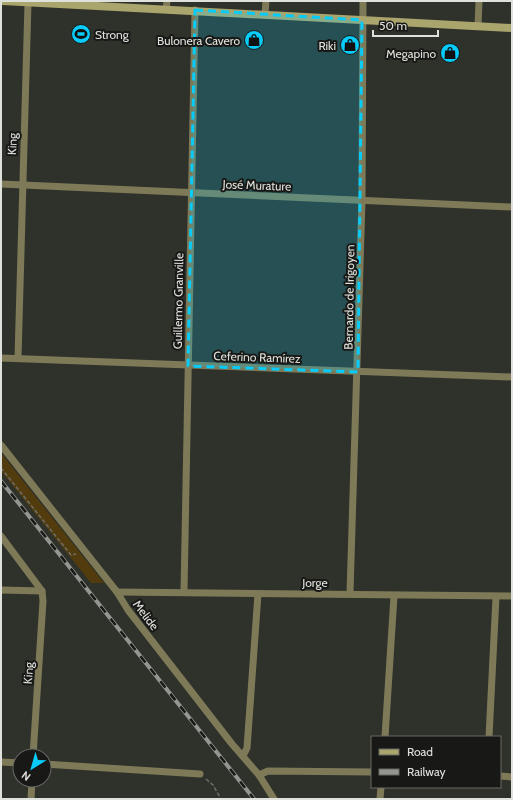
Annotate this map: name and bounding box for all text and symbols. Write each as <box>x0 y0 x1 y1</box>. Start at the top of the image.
scale bar <box>373 12 438 38</box>
text: 50 m <box>379 18 407 33</box>
sports icon: Strong <box>70 23 92 45</box>
place label: Strong <box>95 27 130 42</box>
shop icon: Bulonera Cavero <box>243 29 265 51</box>
place label: Bulonera Cavero <box>157 33 240 48</box>
shop icon: Riki <box>339 34 361 56</box>
place label: Riki <box>318 38 336 53</box>
shop icon: Megapino <box>439 42 461 64</box>
place label: Megapino <box>386 46 436 61</box>
street label: King <box>4 132 20 155</box>
street label: José Murature <box>221 176 292 194</box>
street label: Bernardo de Irigoyen <box>341 244 357 350</box>
street label: Guillermo Granville <box>170 253 186 349</box>
street label: Ceferino Ramírez <box>213 348 301 366</box>
street label: Jorge <box>301 575 328 590</box>
street label: Melide <box>130 597 162 633</box>
street label: King <box>20 660 36 685</box>
legend <box>371 736 501 788</box>
text: Road <box>407 744 433 759</box>
north arrow <box>12 748 52 788</box>
text: Railway <box>407 764 445 779</box>
text: N <box>19 768 33 784</box>

